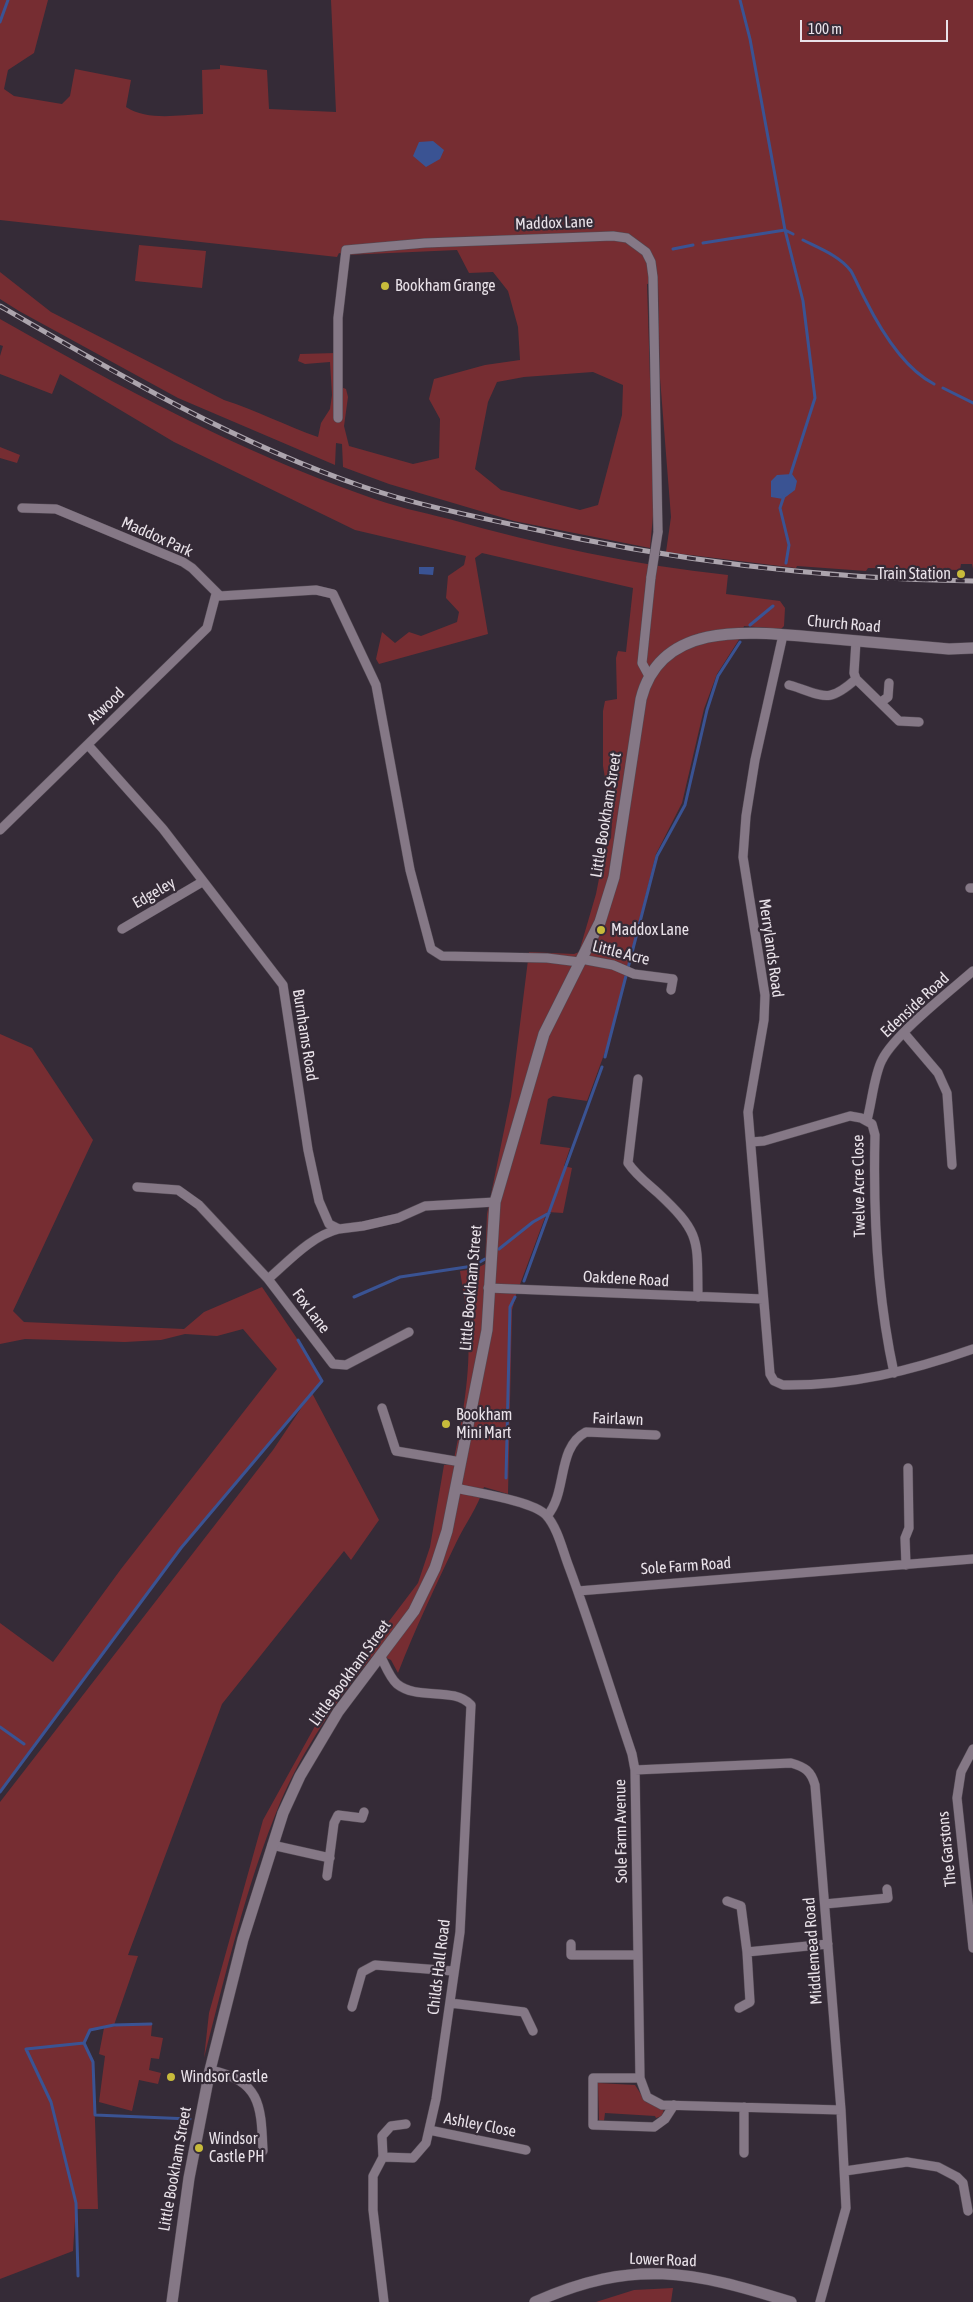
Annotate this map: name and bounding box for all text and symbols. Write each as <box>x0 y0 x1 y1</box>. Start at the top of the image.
scale bar <box>803 10 950 42</box>
text: 100 m <box>808 20 842 37</box>
street label: Maddox Lane <box>515 212 593 234</box>
place label: Bookham Grange <box>395 276 495 296</box>
marker: Bookham Grange <box>379 280 391 292</box>
street label: Maddox Park <box>118 513 196 561</box>
place label: Train Station <box>877 564 951 584</box>
marker: Train Station <box>955 568 967 580</box>
street label: Church Road <box>806 611 882 637</box>
street label: Atwood <box>83 684 129 728</box>
street label: Little Bookham Street <box>587 751 625 879</box>
street label: Edgeley <box>129 873 179 913</box>
street label: Merrylands Road <box>755 897 787 999</box>
place label: Maddox Lane <box>611 920 689 940</box>
marker: Maddox Lane <box>595 924 607 936</box>
street label: Little Acre <box>590 937 652 969</box>
street label: Edenside Road <box>877 969 953 1041</box>
street label: Burnhams Road <box>288 988 322 1082</box>
street label: Twelve Acre Close <box>849 1135 869 1237</box>
street label: Little Bookham Street <box>456 1224 486 1352</box>
street label: Oakdene Road <box>583 1267 669 1291</box>
street label: Fox Lane <box>288 1285 334 1337</box>
place label: Bookham Mini Mart <box>456 1405 512 1443</box>
street label: Fairlawn <box>592 1409 644 1429</box>
marker: Bookham Mini Mart <box>440 1418 452 1430</box>
street label: Sole Farm Road <box>640 1553 732 1579</box>
street label: Little Bookham Street <box>305 1616 395 1730</box>
street label: Sole Farm Avenue <box>610 1779 632 1883</box>
street label: The Garstons <box>934 1810 960 1888</box>
street label: Middlemead Road <box>800 1897 826 2005</box>
street label: Childs Hall Road <box>424 1918 454 2016</box>
place label: Windsor Castle <box>181 2067 268 2087</box>
marker: Windsor Castle <box>165 2071 177 2083</box>
street label: Little Bookham Street <box>155 2105 195 2233</box>
street label: Ashley Close <box>442 2109 518 2141</box>
place label: Windsor Castle PH <box>209 2129 265 2167</box>
marker: Windsor Castle PH <box>193 2142 205 2154</box>
street label: Lower Road <box>629 2249 697 2271</box>

